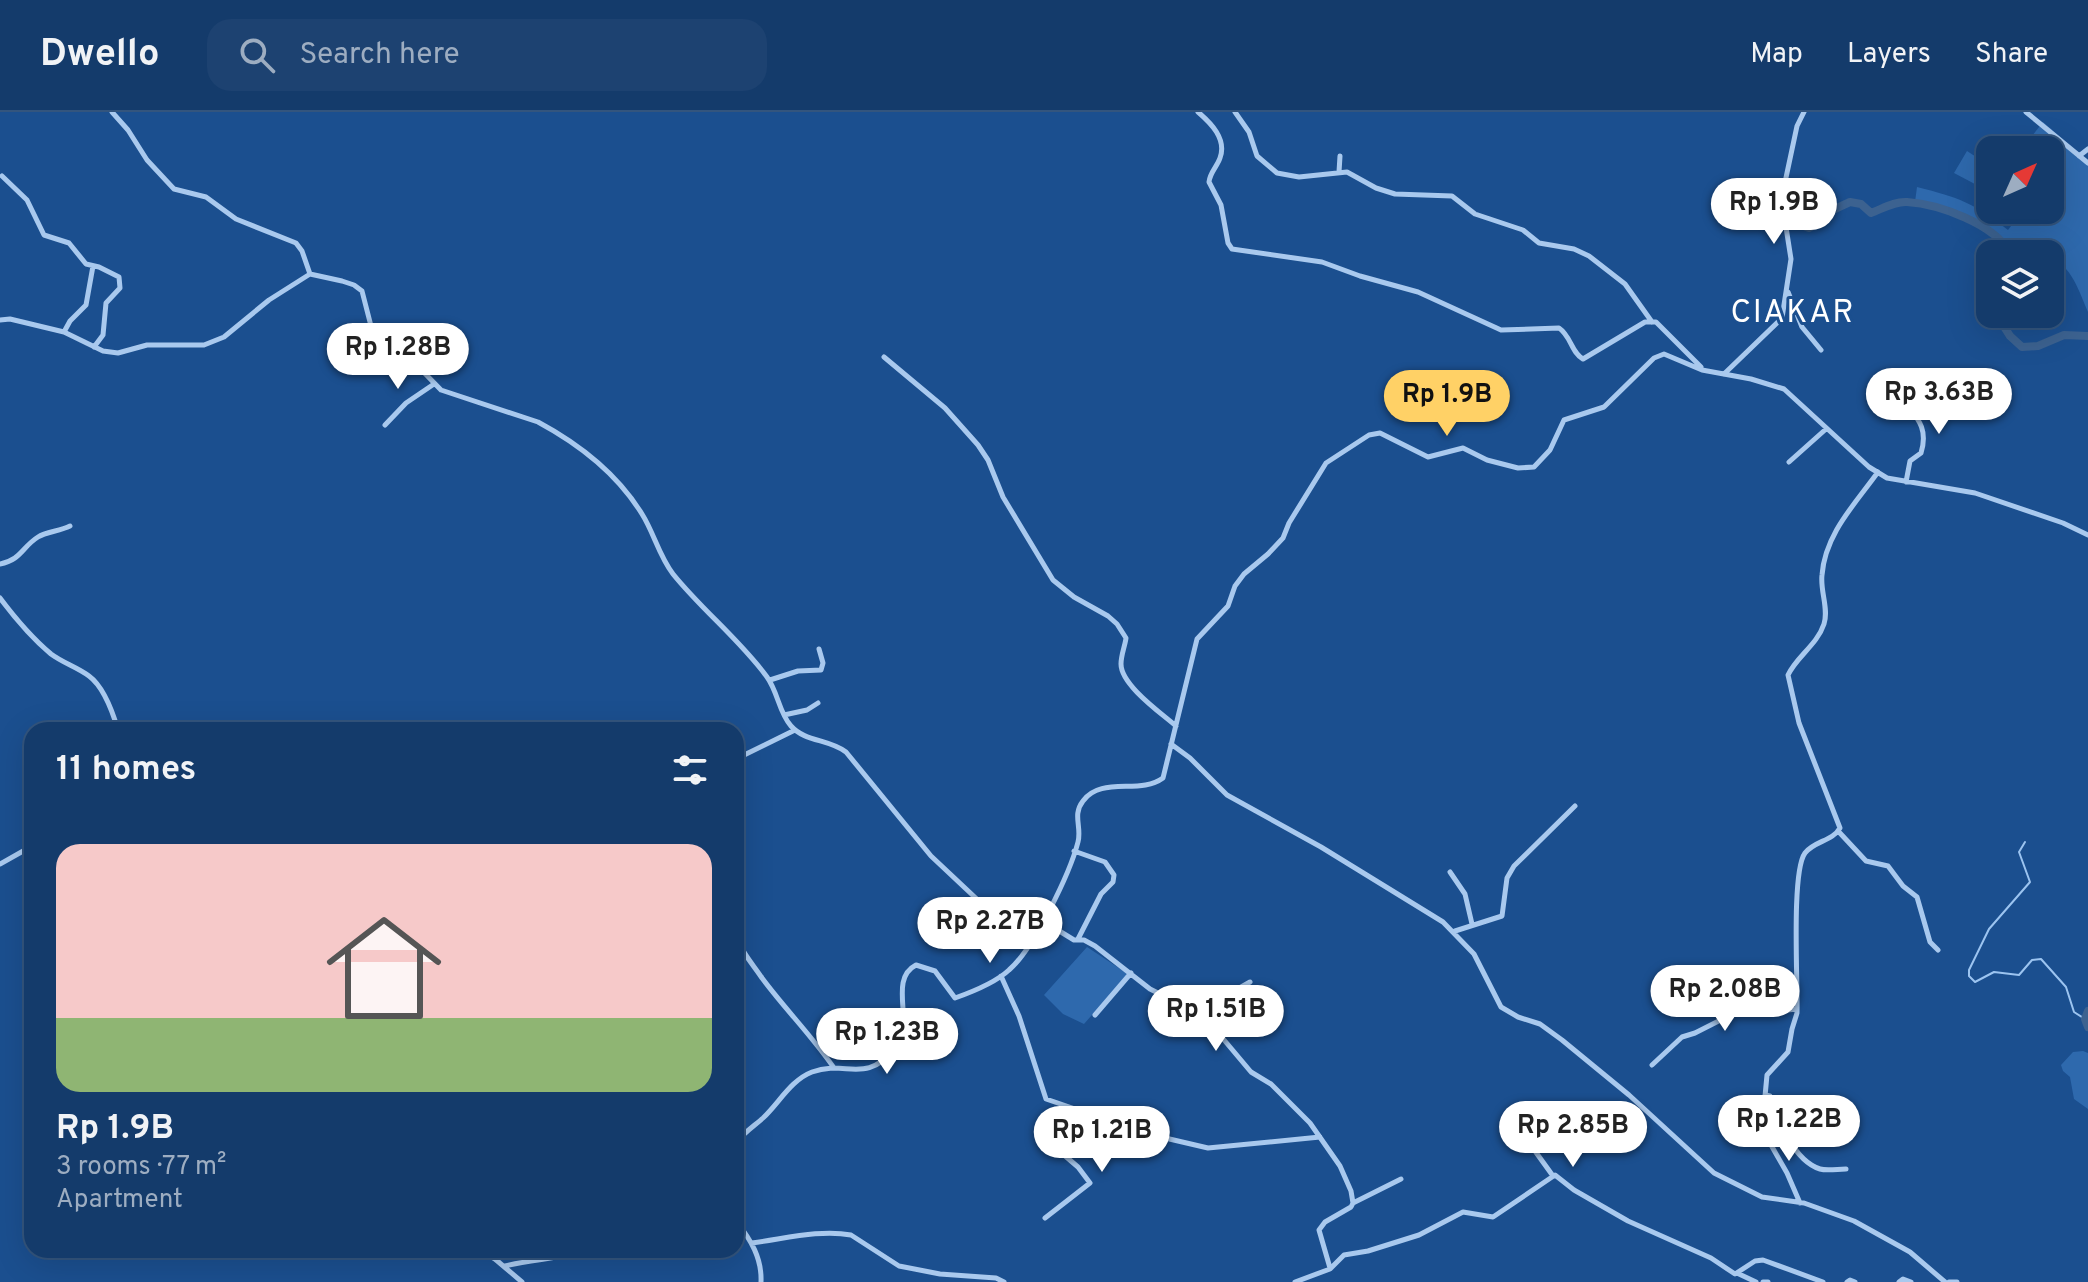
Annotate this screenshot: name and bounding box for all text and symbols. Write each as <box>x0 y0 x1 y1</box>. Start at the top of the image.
search box <box>207 19 767 91</box>
text: Dwello <box>40 31 159 80</box>
icon: search <box>235 33 279 77</box>
text: Search here <box>299 37 460 74</box>
text: Map <box>1750 37 1803 73</box>
text: Layers <box>1847 37 1931 73</box>
text: Share <box>1975 37 2048 73</box>
north arrow <box>1976 136 2064 224</box>
map controls <box>1976 136 2064 328</box>
pin: Rp 1.9B <box>1700 178 1848 246</box>
text: Rp 1.9B <box>1729 187 1819 220</box>
button: layers <box>1976 240 2064 328</box>
district label: CIAKAR <box>1730 294 1856 334</box>
pin: Rp 1.28B <box>315 323 481 391</box>
text: Rp 1.28B <box>345 332 451 365</box>
pin: Rp 3.63B <box>1856 368 2022 436</box>
pin: Rp 1.9B <box>1373 370 1521 438</box>
text: Rp 3.63B <box>1884 377 1994 410</box>
text: Rp 1.9B <box>1402 379 1492 412</box>
icon: filters <box>668 748 712 792</box>
text: 11 homes <box>56 749 196 792</box>
icon: home <box>312 896 456 1040</box>
pin: Rp 2.27B <box>907 897 1073 965</box>
text: Rp 2.27B <box>935 906 1045 939</box>
pin: Rp 2.08B <box>1642 965 1808 1033</box>
text: Rp 2.08B <box>1669 974 1781 1007</box>
pin: Rp 1.51B <box>1133 985 1299 1053</box>
text: Rp 1.51B <box>1166 994 1266 1027</box>
pin: Rp 1.23B <box>804 1008 970 1076</box>
text: Rp 1.23B <box>834 1017 940 1050</box>
pin: Rp 1.22B <box>1706 1095 1872 1163</box>
pin: Rp 2.85B <box>1490 1101 1656 1169</box>
text: Rp 1.22B <box>1736 1104 1842 1137</box>
pin: Rp 1.21B <box>1019 1106 1185 1174</box>
text: Rp 1.9B <box>56 1108 174 1151</box>
text: Rp 2.85B <box>1517 1110 1629 1143</box>
text: Rp 1.21B <box>1052 1115 1152 1148</box>
text: 3 rooms · 77 m² <box>56 1151 226 1184</box>
text: Apartment <box>56 1184 183 1217</box>

